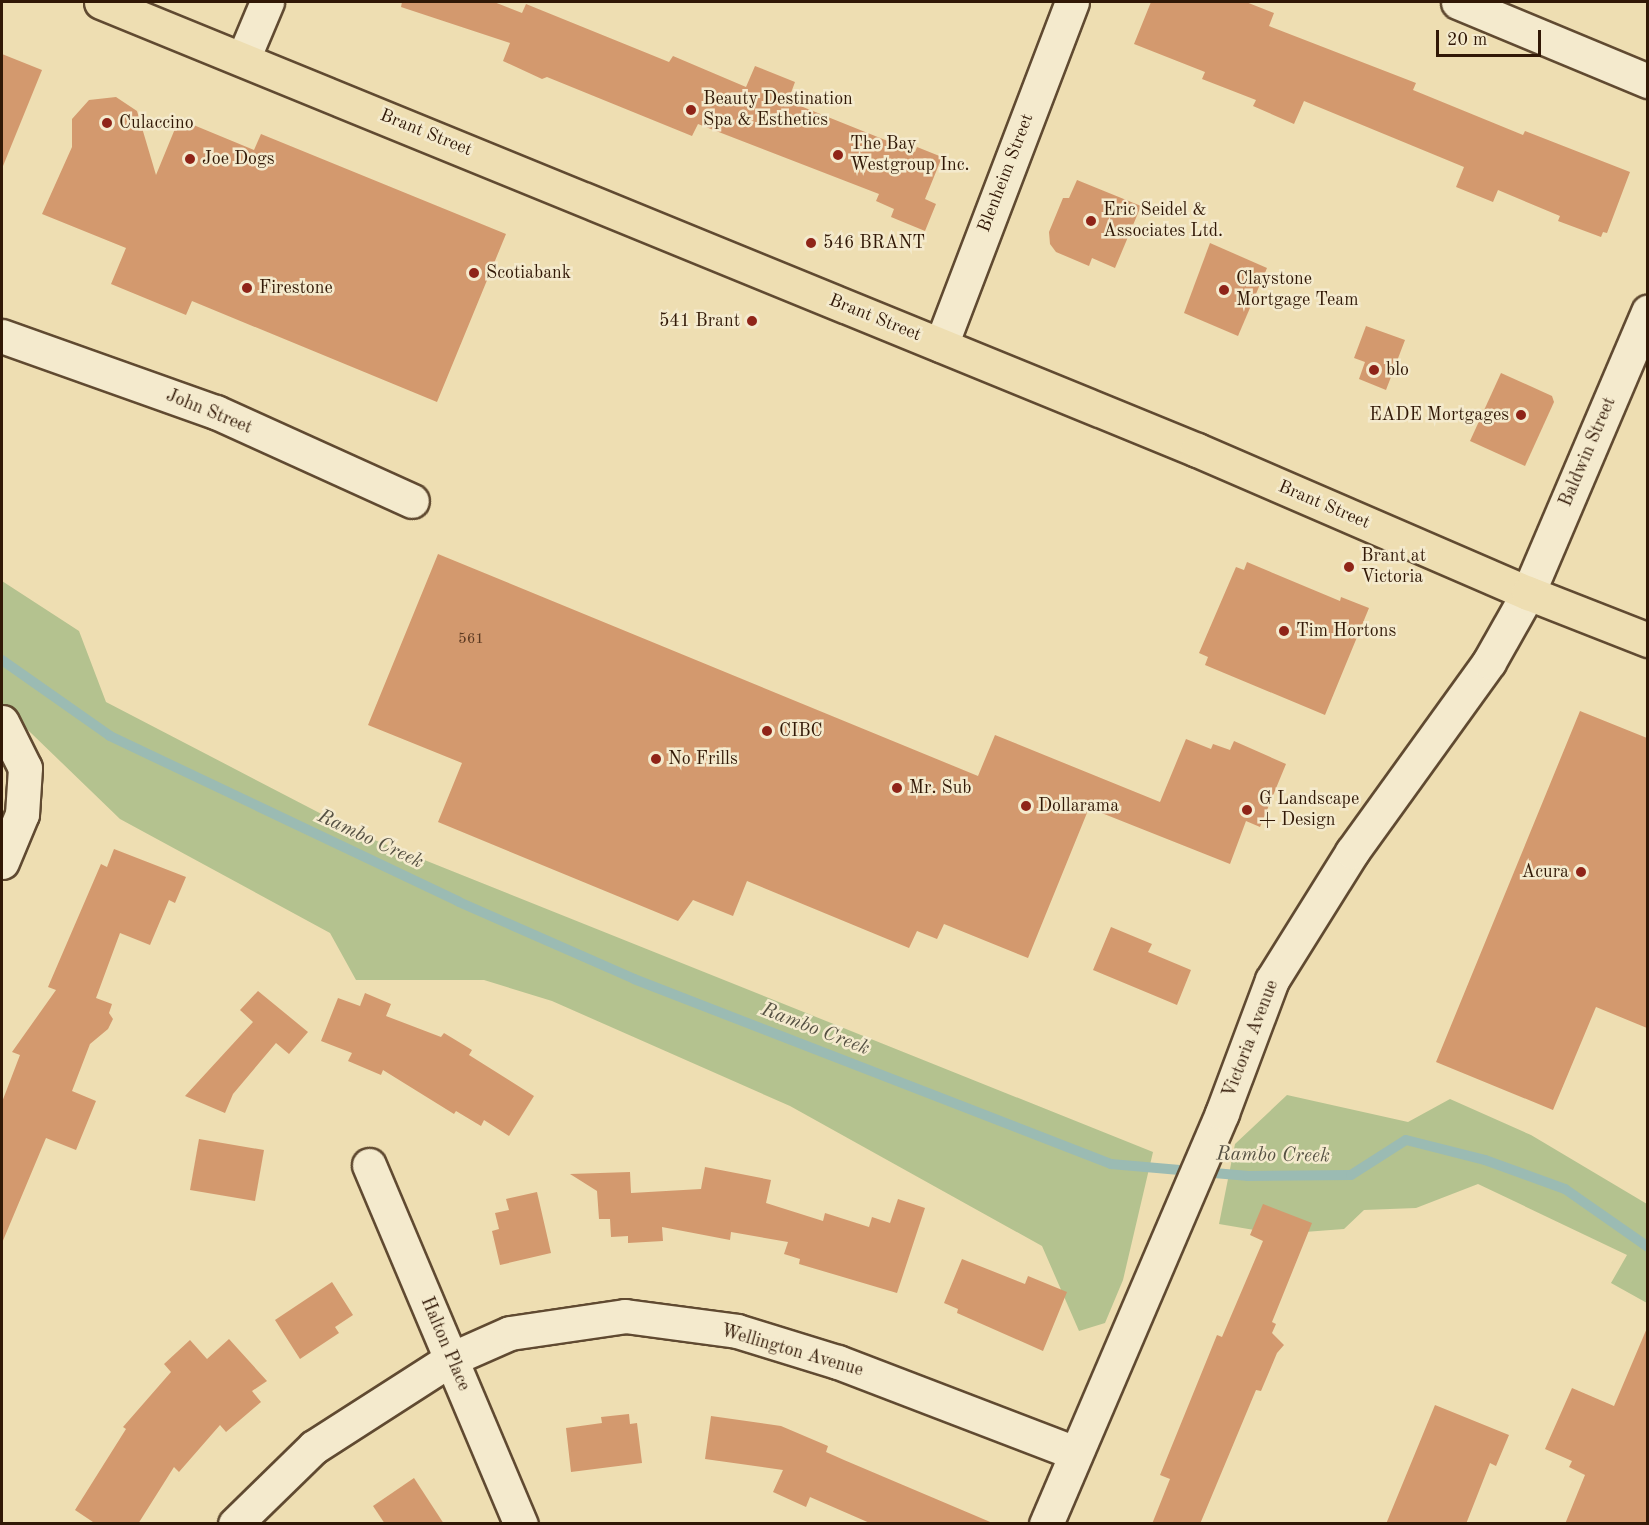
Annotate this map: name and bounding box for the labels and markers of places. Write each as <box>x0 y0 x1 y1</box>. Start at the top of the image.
place label: Beauty Destination Spa & Esthetics <box>703 89 853 132</box>
marker: Beauty Destination Spa & Esthetics <box>684 103 698 117</box>
place label: Culaccino <box>119 112 194 134</box>
marker: Culaccino <box>100 116 114 130</box>
place label: The Bay Westgroup Inc. <box>850 134 970 176</box>
place label: Joe Dogs <box>202 148 274 170</box>
marker: The Bay Westgroup Inc. <box>831 148 845 162</box>
marker: Joe Dogs <box>183 152 197 166</box>
place label: Eric Seidel & Associates Ltd. <box>1103 200 1223 242</box>
marker: Eric Seidel & Associates Ltd. <box>1084 214 1098 228</box>
place label: 546 BRANT <box>823 232 925 254</box>
marker: 546 BRANT <box>804 236 818 250</box>
place label: Scotiabank <box>486 262 571 284</box>
marker: Scotiabank <box>467 266 481 280</box>
place label: Claystone Mortgage Team <box>1236 269 1358 312</box>
place label: Firestone <box>259 277 333 299</box>
marker: Firestone <box>240 281 254 295</box>
marker: Claystone Mortgage Team <box>1217 283 1231 297</box>
place label: 541 Brant <box>659 310 740 332</box>
marker: 541 Brant <box>745 314 759 328</box>
place label: blo <box>1386 359 1409 381</box>
marker: blo <box>1367 363 1381 377</box>
place label: EADE Mortgages <box>1369 404 1509 426</box>
marker: EADE Mortgages <box>1514 408 1528 422</box>
place label: Brant at Victoria <box>1361 546 1426 588</box>
marker: Brant at Victoria <box>1342 560 1356 574</box>
place label: Tim Hortons <box>1296 620 1396 642</box>
marker: Tim Hortons <box>1277 624 1291 638</box>
place label: CIBC <box>779 720 823 742</box>
marker: CIBC <box>760 724 774 738</box>
place label: No Frills <box>668 748 738 770</box>
marker: No Frills <box>649 752 663 766</box>
place label: Mr. Sub <box>909 777 972 799</box>
marker: Mr. Sub <box>890 781 904 795</box>
place label: G Landscape + Design <box>1259 789 1359 832</box>
place label: Dollarama <box>1038 795 1119 817</box>
marker: Dollarama <box>1019 799 1033 813</box>
marker: G Landscape + Design <box>1240 803 1254 817</box>
place label: Acura <box>1522 861 1569 883</box>
marker: Acura <box>1574 865 1588 879</box>

